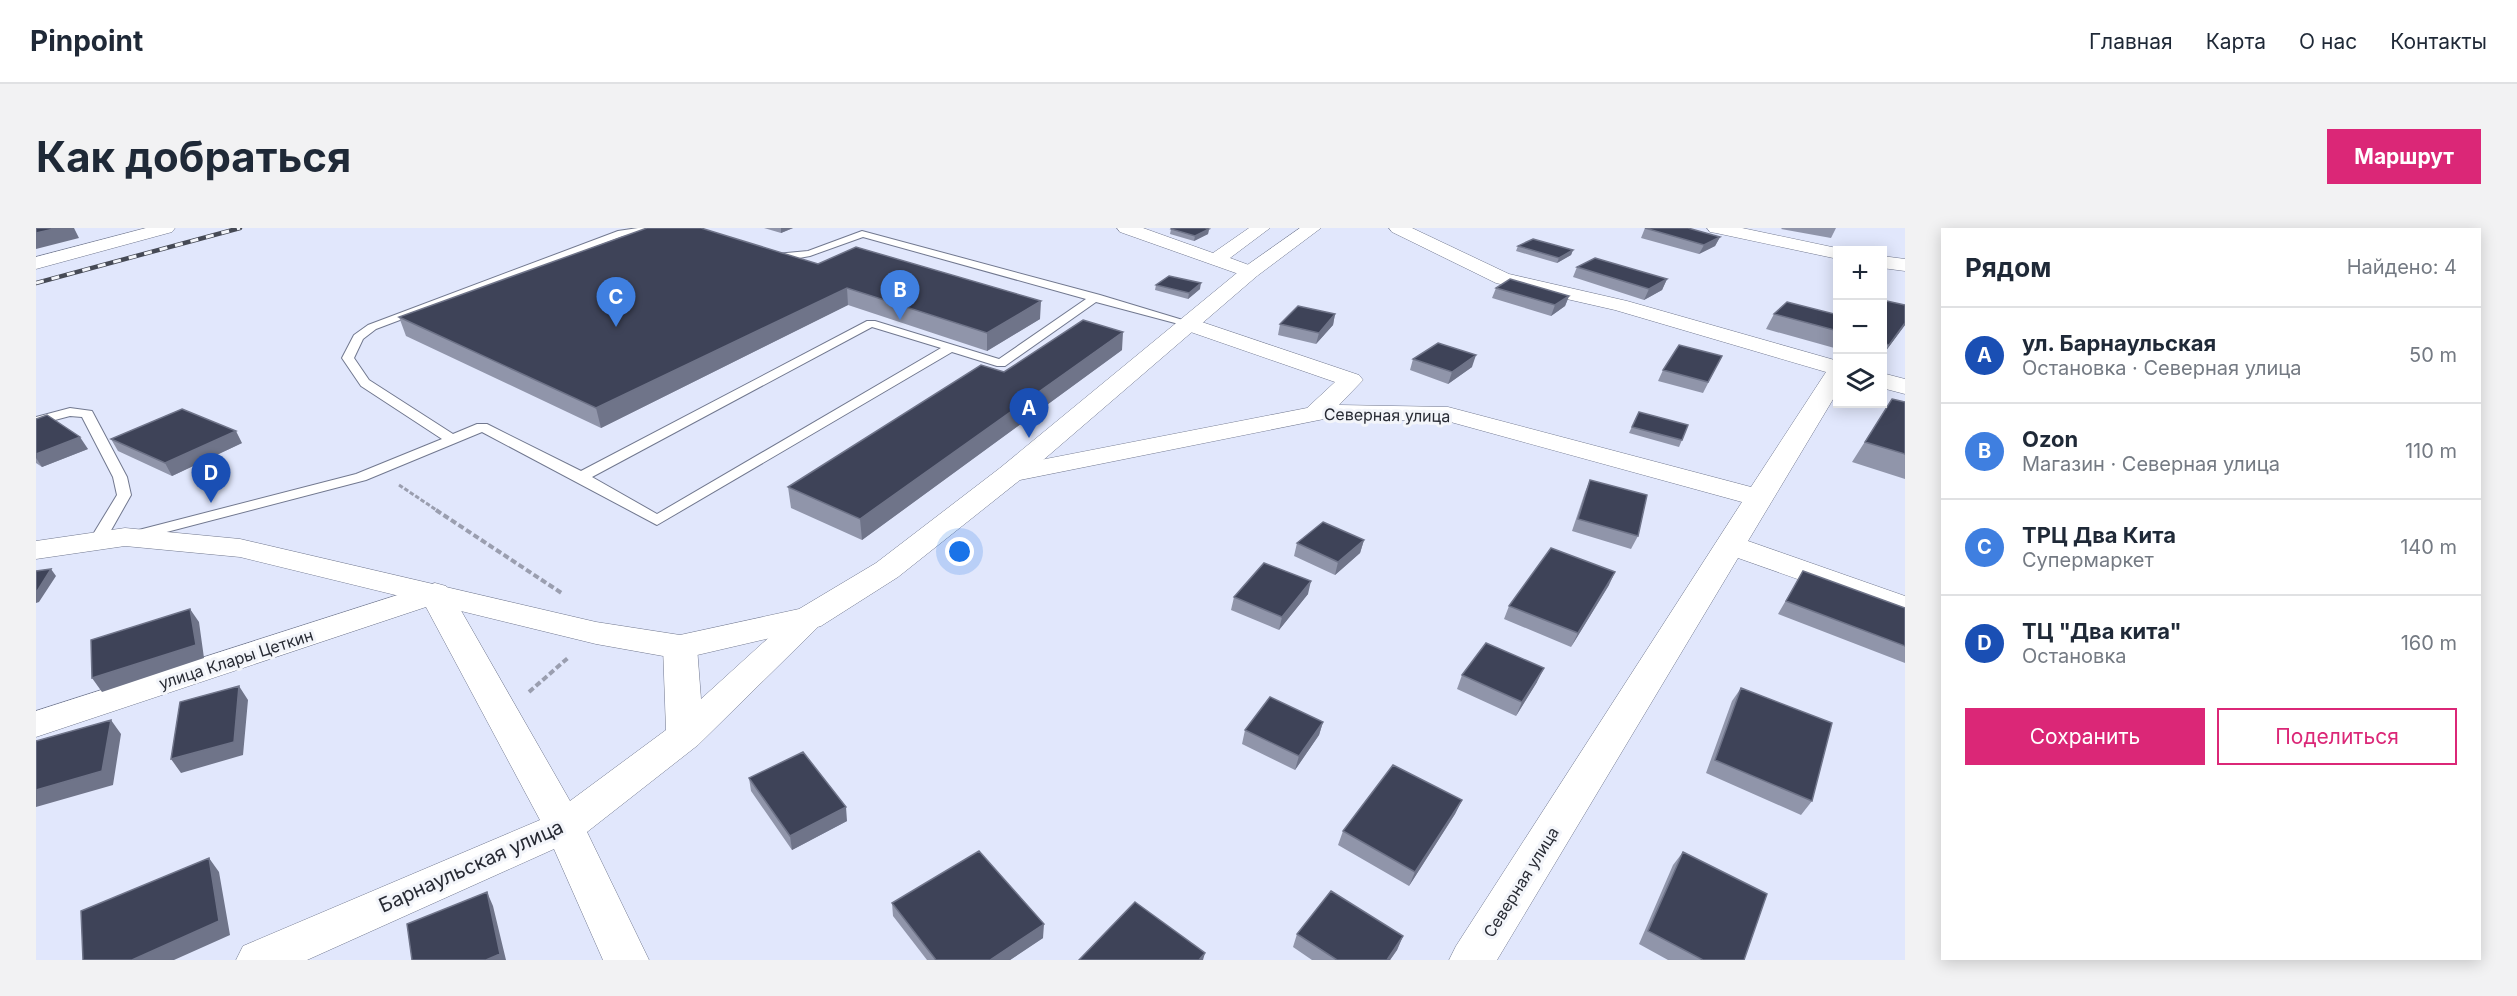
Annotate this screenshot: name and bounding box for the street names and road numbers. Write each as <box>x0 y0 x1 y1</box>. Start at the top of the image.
street label: Северная улица <box>1324 404 1450 426</box>
street label: улица Клары Цеткин <box>156 625 316 693</box>
street label: Барнаульская улица <box>375 815 567 917</box>
street label: Северная улица <box>1479 823 1563 941</box>

